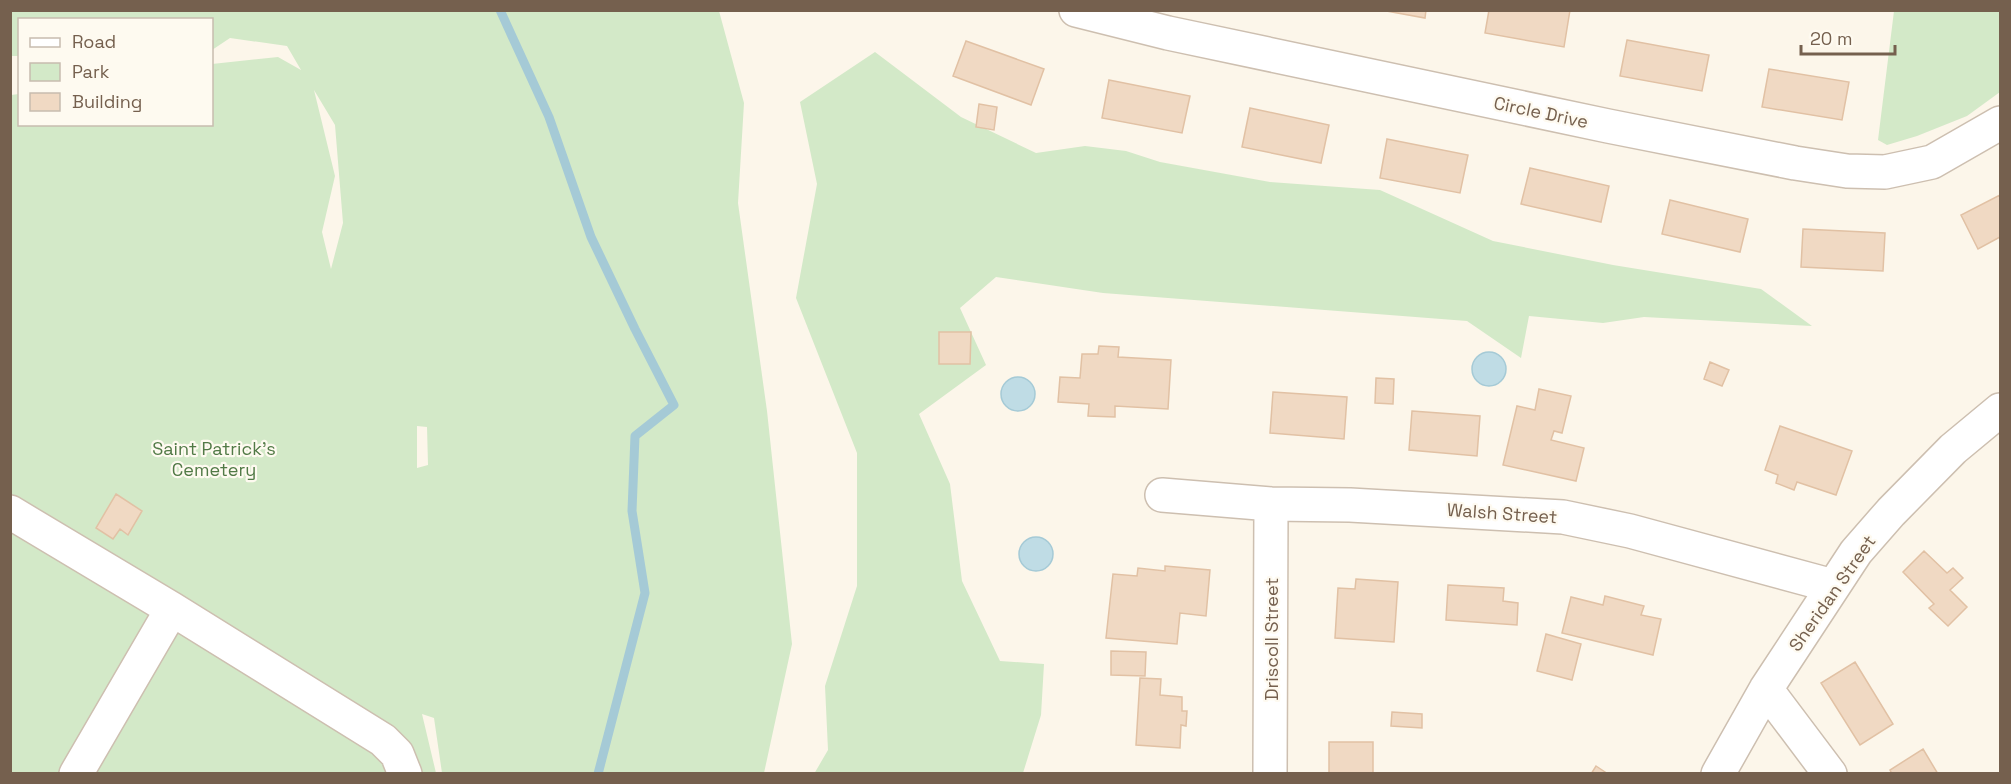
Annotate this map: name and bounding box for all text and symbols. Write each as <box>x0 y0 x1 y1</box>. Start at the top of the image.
legend <box>18 18 213 126</box>
scale bar <box>1801 18 1896 56</box>
text: 20 m <box>1810 27 1853 50</box>
text: Road <box>72 30 116 53</box>
text: Park <box>72 60 110 83</box>
text: Building <box>72 90 142 113</box>
street label: Circle Drive <box>1492 91 1590 133</box>
park label: Saint Patrick's Cemetery <box>152 437 276 481</box>
street label: Walsh Street <box>1446 498 1558 528</box>
street label: Sheridan Street <box>1783 530 1881 656</box>
street label: Driscoll Street <box>1260 578 1283 700</box>

